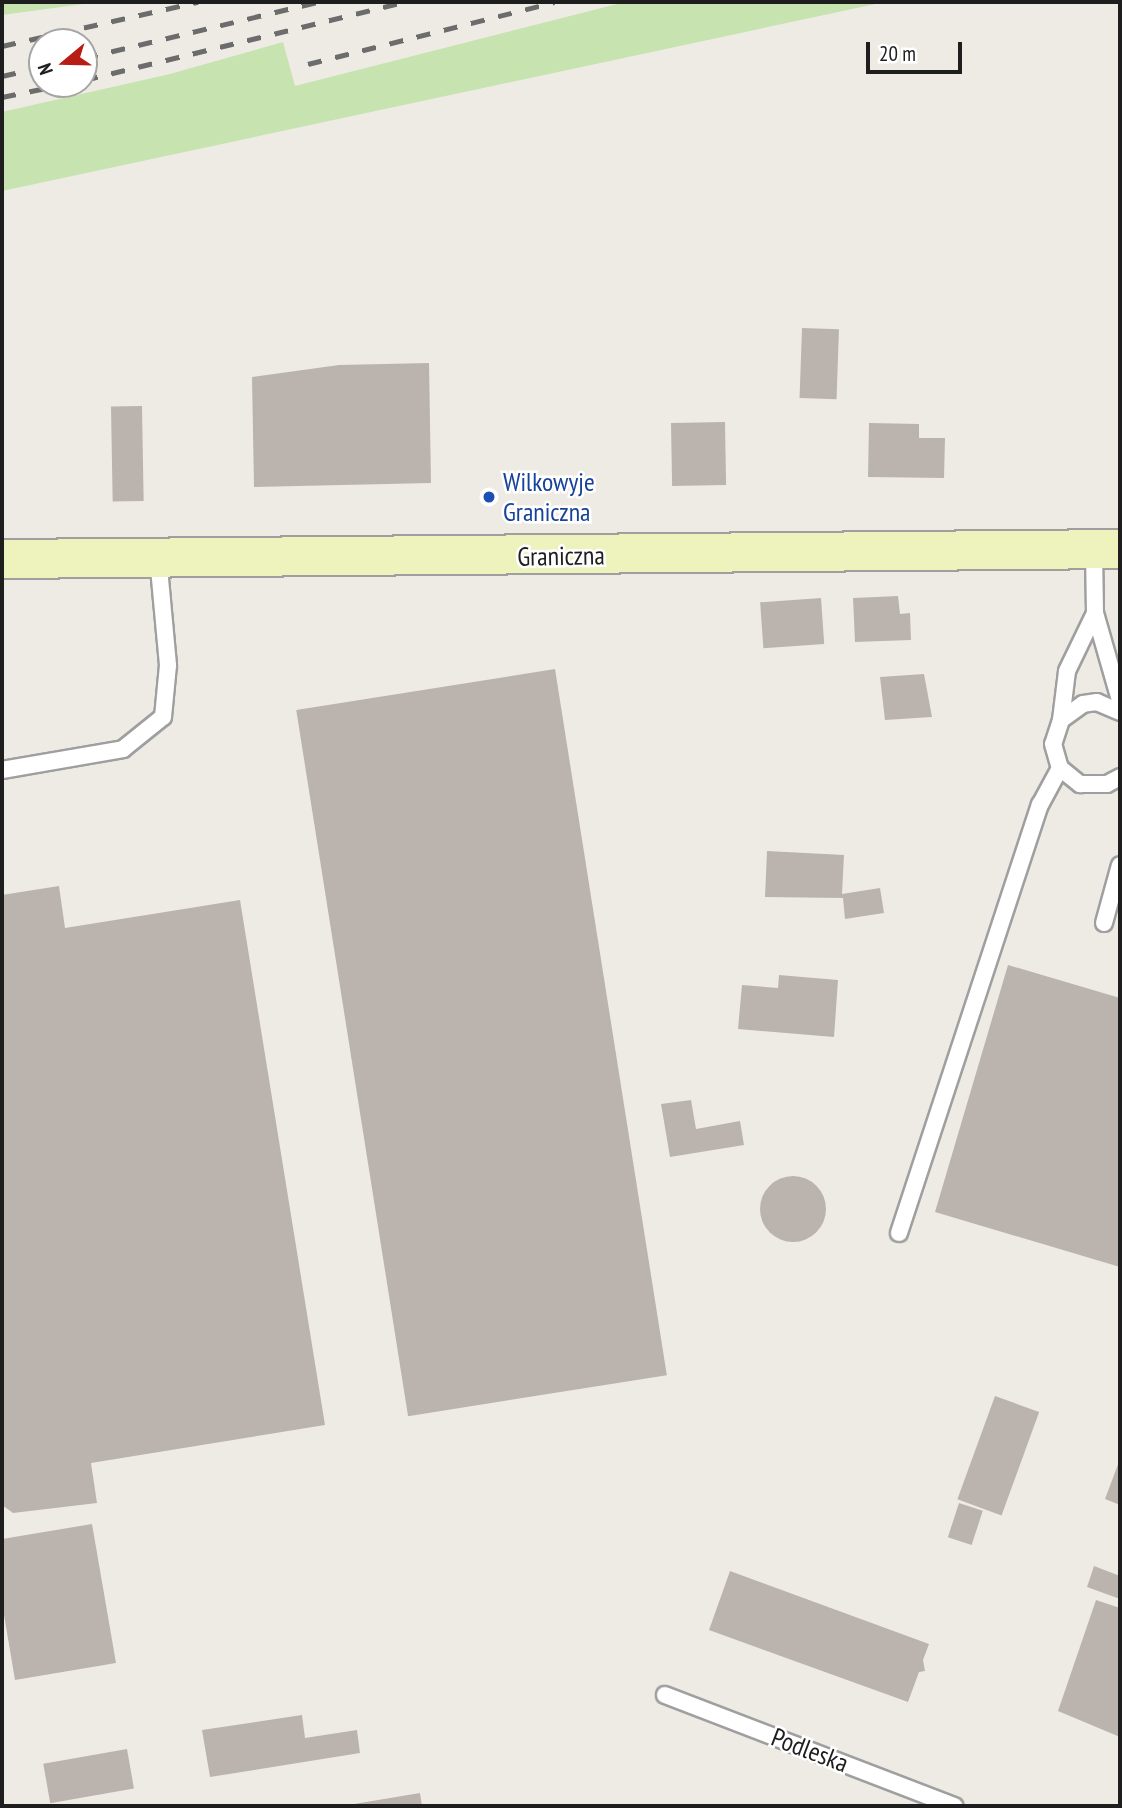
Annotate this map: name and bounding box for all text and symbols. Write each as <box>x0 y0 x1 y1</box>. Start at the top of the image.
north arrow <box>28 28 98 98</box>
scale bar <box>870 28 966 72</box>
text: 20 m <box>879 40 916 67</box>
text: N <box>32 60 58 78</box>
place label: Wilkowyje Graniczna <box>503 466 595 528</box>
marker: Wilkowyje Graniczna <box>481 489 497 505</box>
street label: Graniczna <box>517 540 605 572</box>
street label: Podleska <box>767 1721 853 1779</box>

